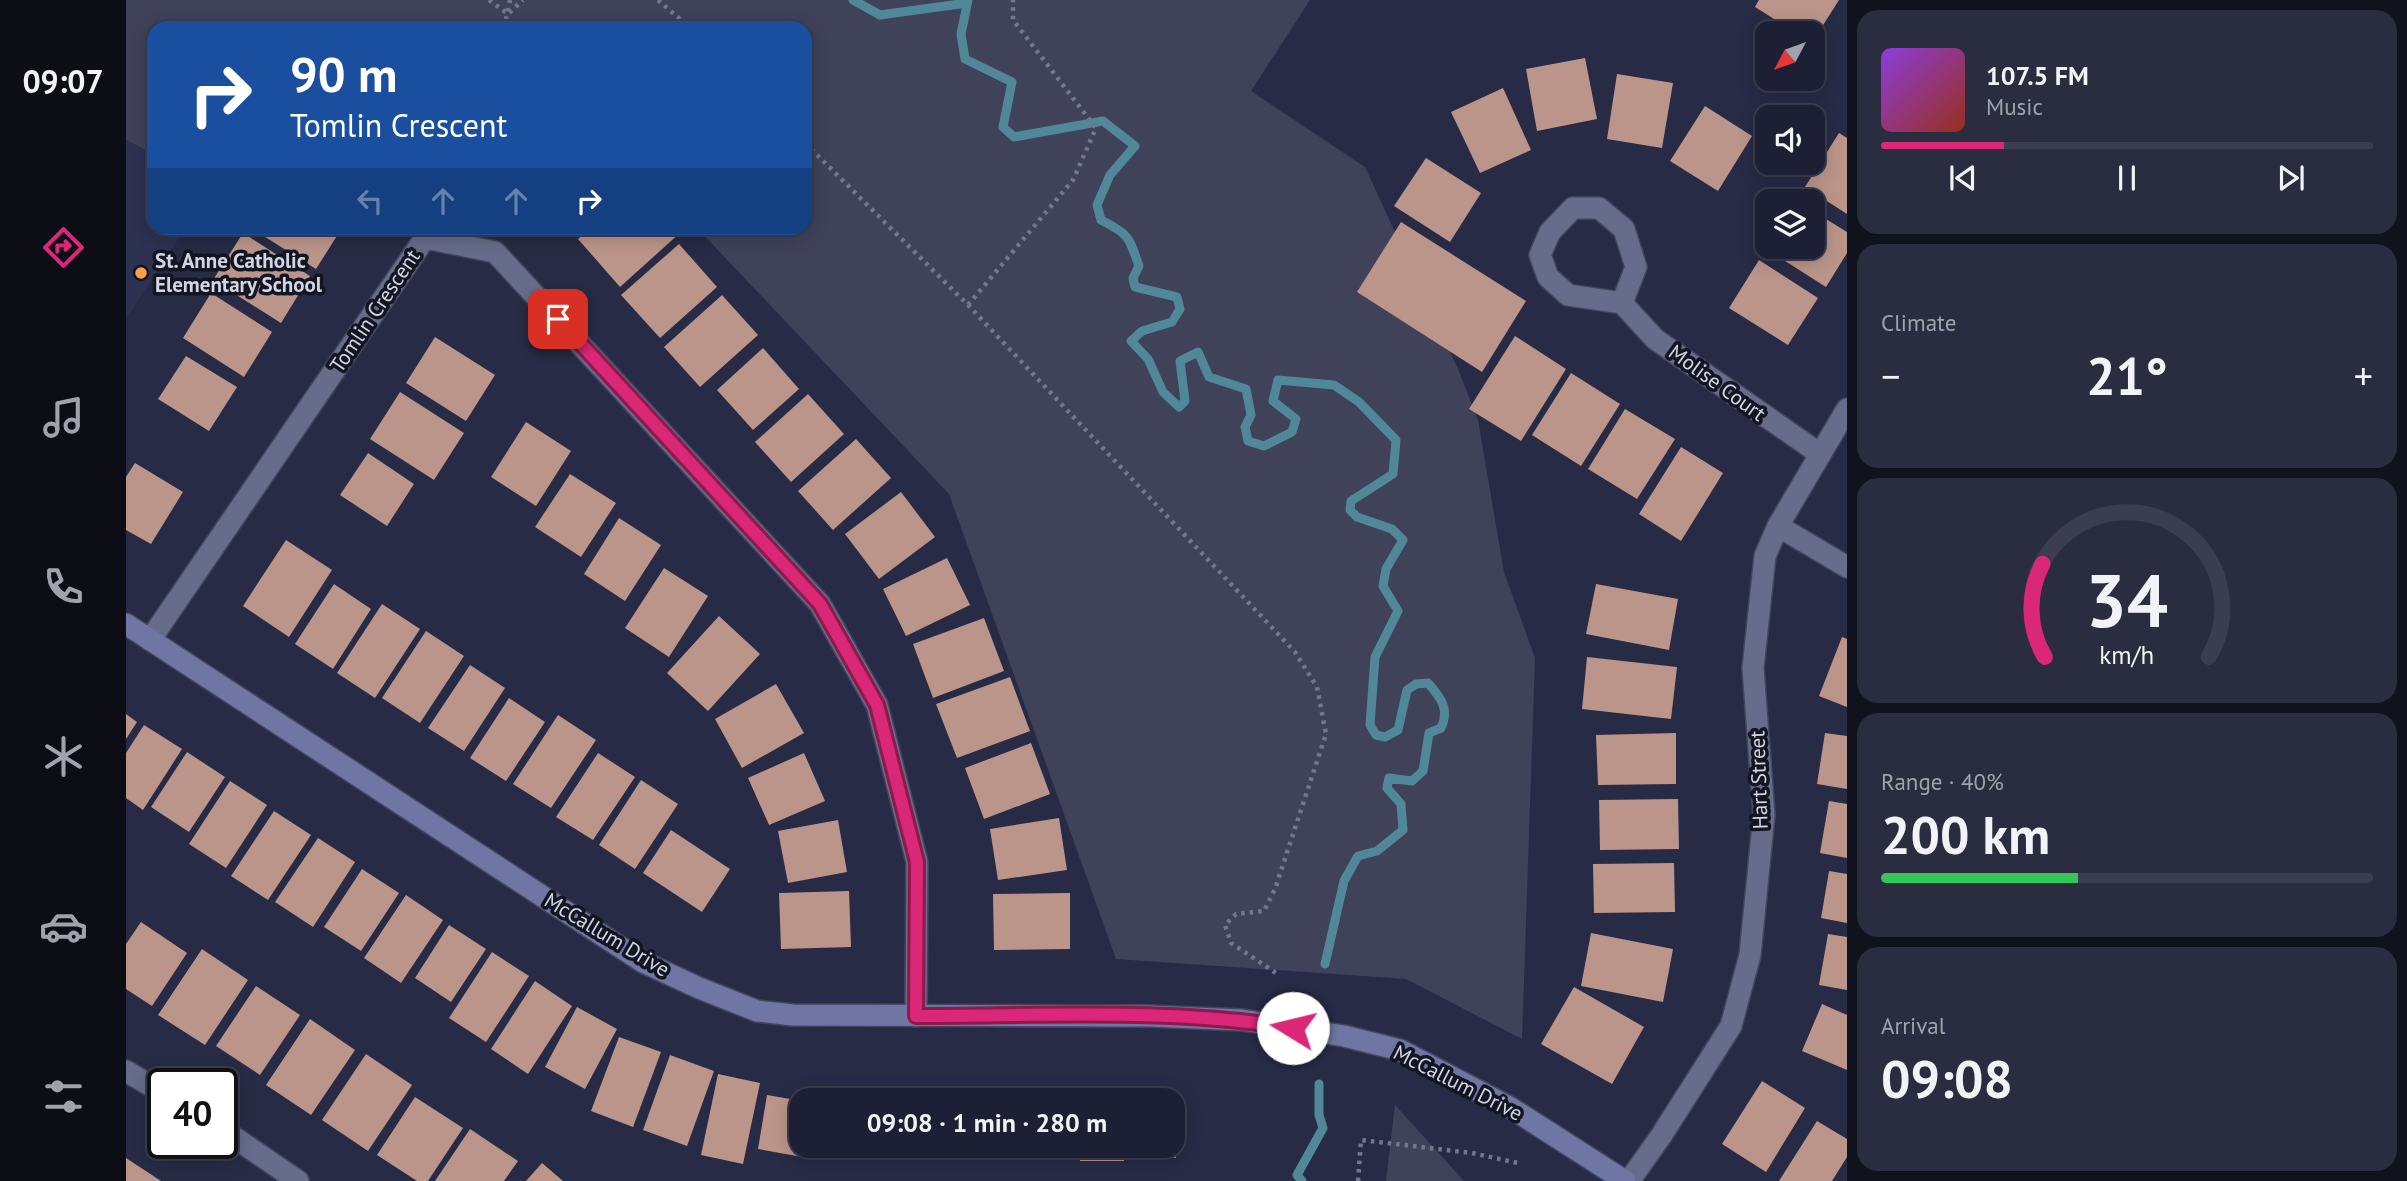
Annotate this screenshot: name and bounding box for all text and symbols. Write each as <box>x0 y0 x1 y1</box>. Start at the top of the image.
north arrow <box>1755 21 1825 91</box>
map controls <box>1755 21 1825 259</box>
text: 90 m <box>290 42 397 106</box>
icon: right <box>175 49 266 140</box>
text: 107.5 FM <box>1986 59 2089 92</box>
text: 09:07 <box>22 60 104 102</box>
text: Music <box>1986 92 2043 121</box>
text: Tomlin Crescent <box>290 104 507 146</box>
button: sound <box>1755 105 1825 175</box>
icon: previous <box>1944 159 1982 197</box>
icon: pause <box>2108 159 2146 197</box>
icon: next <box>2272 159 2310 197</box>
icon: left <box>351 182 389 220</box>
icon: ahead <box>424 182 462 220</box>
icon: ahead <box>497 182 535 220</box>
icon: right <box>570 182 608 220</box>
button: layers <box>1755 189 1825 259</box>
icon: directions <box>39 223 88 272</box>
street label: Tomlin Crescent <box>323 244 426 377</box>
place label: St. Anne Catholic Elementary School <box>155 247 323 298</box>
marker: St. Anne Catholic Elementary School <box>133 265 149 281</box>
pin <box>528 289 588 349</box>
icon: arrive <box>539 300 577 338</box>
text: Climate <box>1881 308 1956 337</box>
street label: Molise Court <box>1663 338 1771 427</box>
text: 21° <box>2086 342 2168 409</box>
text: − <box>1881 351 1900 400</box>
text: + <box>2354 351 2373 400</box>
icon: music <box>39 393 88 442</box>
text: 34 <box>2086 553 2168 647</box>
icon: phone <box>39 562 88 611</box>
text: km/h <box>2100 638 2154 670</box>
street label: Hart Street <box>1743 730 1774 830</box>
icon: climate <box>39 732 88 781</box>
text: Range · 40% <box>1881 767 2004 796</box>
text: 200 km <box>1881 801 2050 868</box>
street label: McCallum Drive <box>540 887 675 983</box>
icon: car <box>39 902 88 951</box>
position arrow <box>1256 991 1330 1065</box>
text: Arrival <box>1881 1011 1945 1040</box>
street label: McCallum Drive <box>1389 1038 1527 1127</box>
text: 09:08 <box>1881 1045 2013 1112</box>
speed limit sign: 40 <box>147 1068 238 1159</box>
icon: filters <box>39 1072 88 1121</box>
text: 09:08 · 1 min · 280 m <box>867 1106 1107 1139</box>

